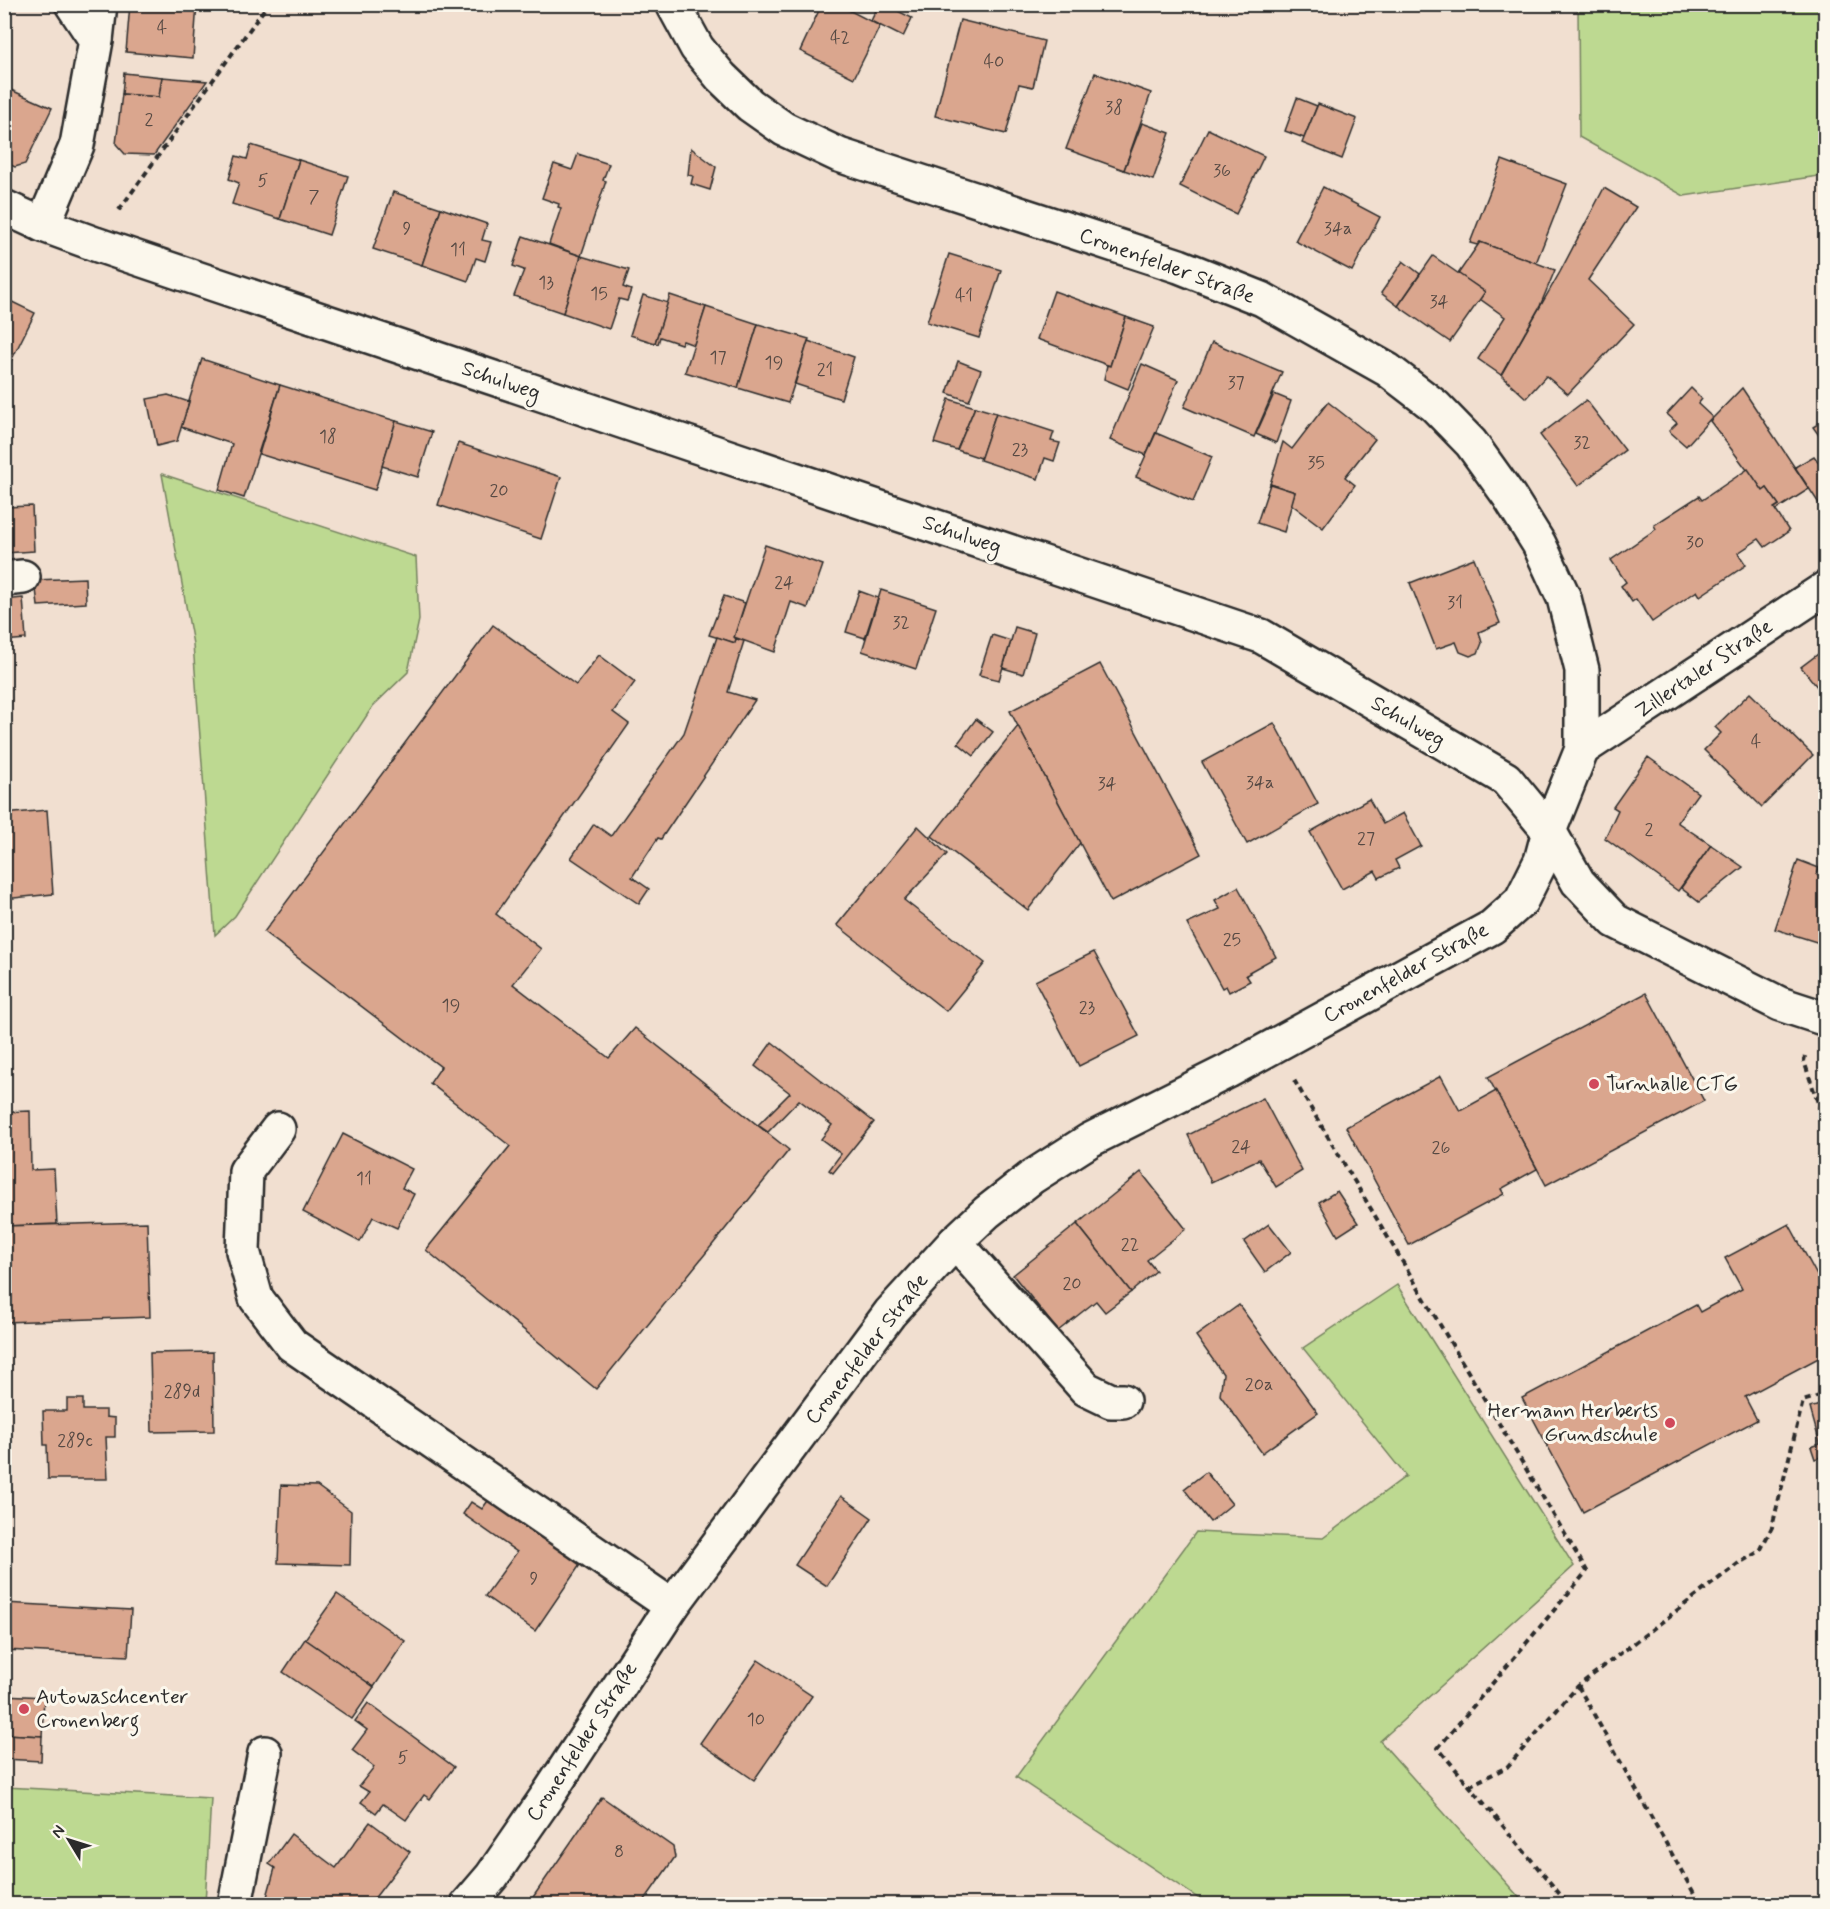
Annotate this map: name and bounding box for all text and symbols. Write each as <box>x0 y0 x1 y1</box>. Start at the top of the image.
house number: 4 <box>157 16 167 40</box>
house number: 42 <box>830 26 850 50</box>
house number: 40 <box>984 50 1004 74</box>
house number: 38 <box>1105 96 1123 120</box>
house number: 2 <box>145 108 154 132</box>
house number: 36 <box>1213 159 1231 183</box>
house number: 5 <box>258 169 269 193</box>
house number: 7 <box>309 185 320 209</box>
house number: 9 <box>403 217 412 241</box>
house number: 34a <box>1324 217 1352 241</box>
street label: Cronenfelder Straße <box>1075 221 1259 311</box>
house number: 11 <box>450 238 466 262</box>
house number: 13 <box>538 271 554 295</box>
house number: 15 <box>590 282 608 306</box>
house number: 41 <box>955 284 973 308</box>
house number: 34 <box>1429 290 1449 314</box>
house number: 17 <box>709 346 727 370</box>
house number: 19 <box>765 351 783 375</box>
street label: Schulweg <box>458 355 544 408</box>
house number: 21 <box>817 358 833 382</box>
house number: 37 <box>1227 371 1245 395</box>
house number: 18 <box>319 425 337 449</box>
house number: 32 <box>1573 431 1591 455</box>
house number: 23 <box>1012 438 1029 462</box>
house number: 35 <box>1307 451 1325 475</box>
house number: 20 <box>489 479 509 503</box>
street label: Schulweg <box>919 509 1005 562</box>
house number: 30 <box>1686 531 1704 555</box>
house number: 24 <box>774 571 794 595</box>
house number: 31 <box>1447 591 1463 615</box>
house number: 32 <box>892 611 910 635</box>
street label: Zillertaler Straße <box>1630 613 1778 725</box>
street label: Schulweg <box>1365 690 1450 755</box>
house number: 4 <box>1751 730 1761 754</box>
house number: 34a <box>1246 771 1274 795</box>
house number: 34 <box>1097 772 1117 796</box>
house number: 2 <box>1645 818 1654 842</box>
house number: 27 <box>1357 827 1375 851</box>
street label: Cronenfelder Straße <box>1318 916 1494 1030</box>
house number: 25 <box>1223 928 1241 952</box>
house number: 19 <box>442 994 460 1018</box>
house number: 23 <box>1079 996 1096 1020</box>
place label: Turnhalle CTG <box>1606 1070 1738 1098</box>
marker: Turnhalle CTG <box>1587 1077 1601 1091</box>
house number: 24 <box>1231 1135 1251 1159</box>
house number: 26 <box>1432 1136 1450 1160</box>
house number: 11 <box>356 1167 372 1191</box>
house number: 22 <box>1121 1233 1139 1257</box>
street label: Cronenfelder Straße <box>799 1267 935 1431</box>
house number: 20 <box>1062 1272 1082 1296</box>
house number: 20a <box>1245 1373 1273 1397</box>
house number: 289d <box>164 1380 200 1404</box>
place label: Hermann Herberts Grundschule <box>1487 1397 1658 1449</box>
marker: Hermann Herberts Grundschule <box>1663 1416 1677 1430</box>
house number: 289c <box>57 1429 93 1453</box>
house number: 9 <box>530 1567 539 1591</box>
street label: Cronenfelder Straße <box>520 1657 644 1827</box>
place label: Autowaschcenter Cronenberg <box>36 1683 189 1737</box>
marker: Autowaschcenter Cronenberg <box>17 1702 31 1716</box>
house number: 10 <box>747 1708 765 1732</box>
house number: 5 <box>398 1746 409 1770</box>
north arrow <box>39 1810 99 1870</box>
text: N <box>47 1821 70 1842</box>
house number: 8 <box>614 1840 624 1864</box>

